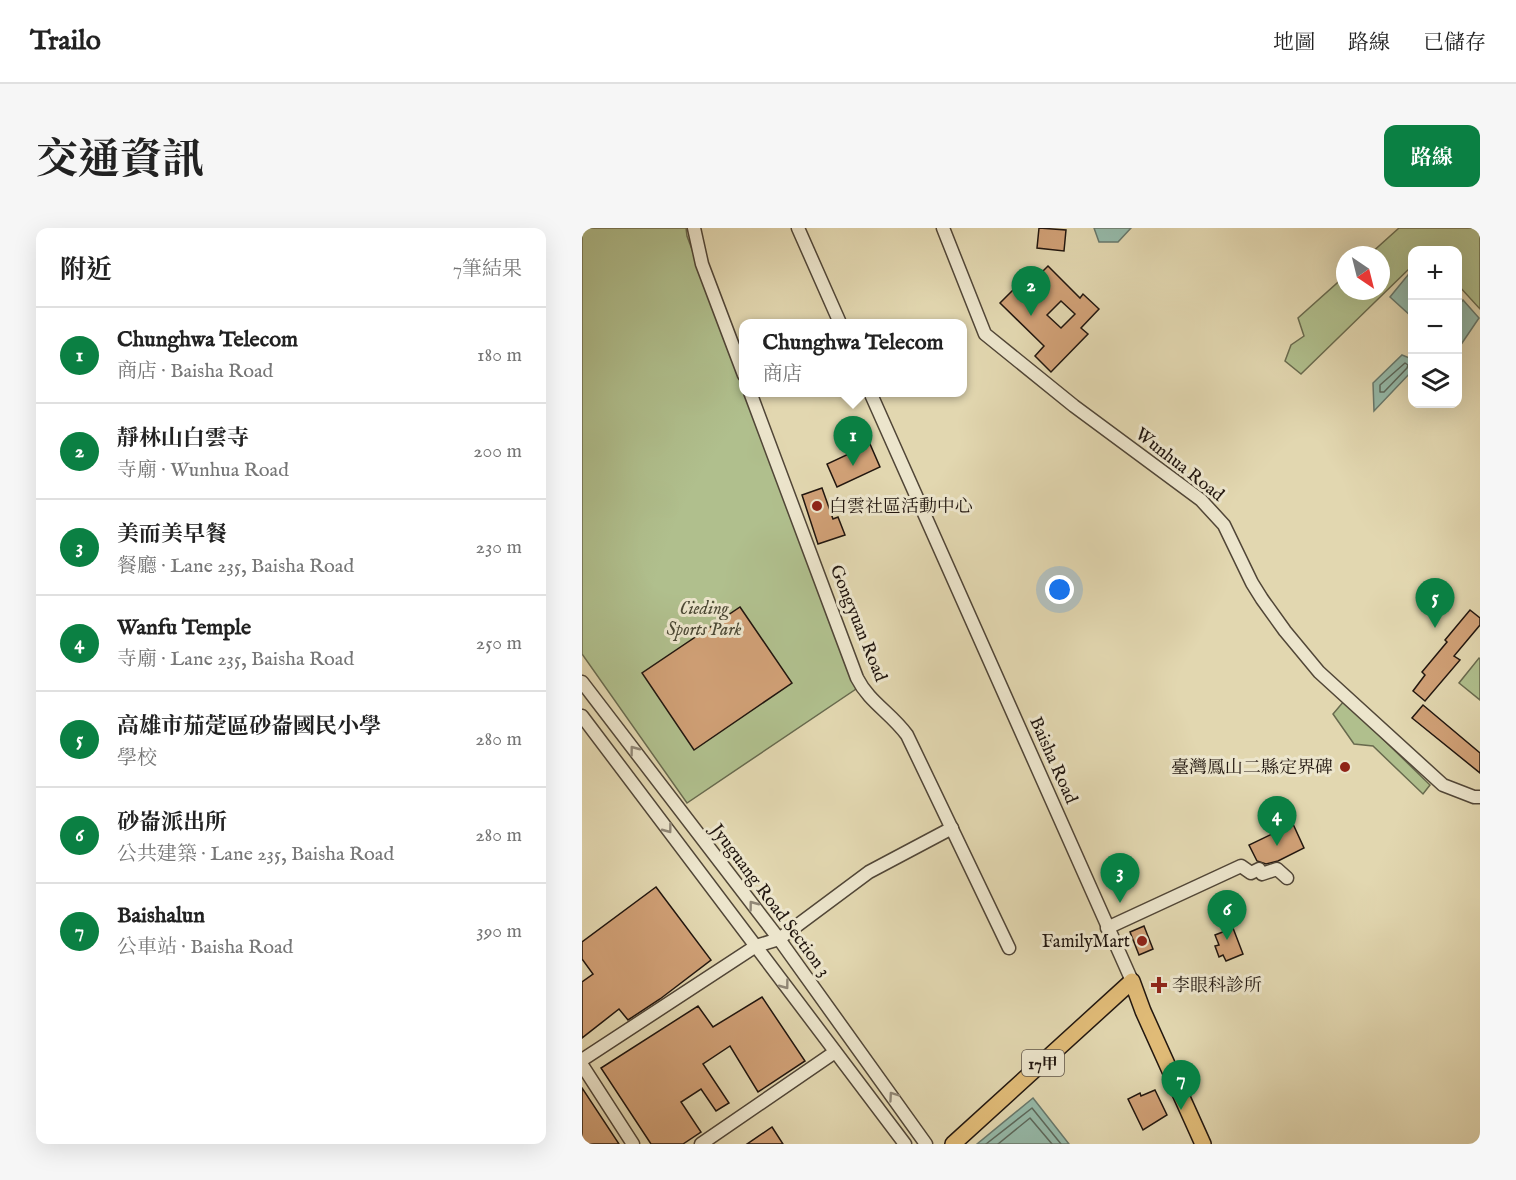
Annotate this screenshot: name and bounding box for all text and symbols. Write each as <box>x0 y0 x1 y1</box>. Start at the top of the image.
text: Trailo <box>30 24 101 59</box>
text: 地圖 <box>1273 30 1315 57</box>
text: 路線 <box>1348 30 1390 57</box>
text: 已儲存 <box>1423 30 1486 57</box>
button: 路線 <box>1384 125 1480 187</box>
text: 交通資訊 <box>36 135 204 188</box>
north arrow <box>1336 246 1390 300</box>
map controls <box>1408 246 1462 408</box>
button: + <box>1408 246 1462 300</box>
text: 附近 <box>60 254 112 287</box>
text: 7筆結果 <box>453 257 522 282</box>
pin: 2 <box>1012 266 1050 316</box>
button: − <box>1408 300 1462 354</box>
popup <box>739 319 967 397</box>
text: Chunghwa Telecom <box>117 326 298 354</box>
text: Chunghwa Telecom <box>763 329 944 357</box>
text: 1 <box>76 343 83 368</box>
text: 180 m <box>477 343 522 368</box>
button: layers <box>1408 354 1462 408</box>
text: 商店 · Baisha Road <box>117 359 273 384</box>
text: 商店 <box>763 362 803 387</box>
pin: 1 <box>834 416 872 466</box>
street label: Wunhua Road <box>1130 423 1229 507</box>
text: 靜林山白雲寺 <box>117 425 249 453</box>
text: 2 <box>75 439 84 464</box>
text: 200 m <box>473 439 522 464</box>
text: 寺廟 · Wunhua Road <box>117 458 289 483</box>
place label: 白雲社區活動中心 <box>829 496 973 519</box>
marker: 白雲社區活動中心 <box>810 499 824 513</box>
text: 美而美早餐 <box>117 521 227 549</box>
text: 3 <box>76 535 83 560</box>
text: 230 m <box>476 535 522 560</box>
text: 餐廳 · Lane 235, Baisha Road <box>117 554 354 579</box>
street label: Gongyuan Road <box>824 562 892 686</box>
your location <box>1045 575 1074 604</box>
pin: 5 <box>1416 578 1454 628</box>
park label: Cieding Sports Park <box>667 598 742 642</box>
text: Wanfu Temple <box>117 614 251 642</box>
text: 4 <box>75 631 84 656</box>
text: 250 m <box>476 631 522 656</box>
text: 寺廟 · Lane 235, Baisha Road <box>117 647 354 672</box>
text: 高雄市茄萣區砂崙國民小學 <box>117 713 381 741</box>
street label: Baisha Road <box>1023 714 1082 808</box>
text: 5 <box>76 727 83 752</box>
text: 280 m <box>475 727 522 752</box>
text: 學校 <box>117 746 157 771</box>
one-way arrow <box>630 746 641 757</box>
place label: 臺灣鳳山二縣定界碑 <box>1171 757 1333 780</box>
marker: 臺灣鳳山二縣定界碑 <box>1338 760 1352 774</box>
pin: 4 <box>1258 796 1296 846</box>
text: 砂崙派出所 <box>117 809 227 837</box>
street label: Jyuguang Road Section 3 <box>703 818 835 982</box>
text: 6 <box>75 823 84 848</box>
text: 280 m <box>475 823 522 848</box>
one-way arrow <box>661 823 672 834</box>
text: 公共建築 · Lane 235, Baisha Road <box>117 842 394 867</box>
pin: 3 <box>1100 854 1140 903</box>
pin: 6 <box>1208 890 1246 940</box>
one-way arrow <box>749 901 760 912</box>
text: Baishalun <box>117 902 205 930</box>
text: 7 <box>75 919 84 944</box>
text: 390 m <box>476 919 522 944</box>
place label: FamilyMart <box>1042 931 1130 954</box>
marker: FamilyMart <box>1135 934 1149 948</box>
text: 公車站 · Baisha Road <box>117 935 293 960</box>
place label: 李眼科診所 <box>1172 975 1262 998</box>
marker: 李眼科診所 <box>1150 976 1168 994</box>
one-way arrow <box>778 978 789 989</box>
road number: 17甲 <box>1022 1050 1064 1076</box>
pin: 7 <box>1162 1060 1200 1110</box>
one-way arrow <box>889 1091 900 1102</box>

